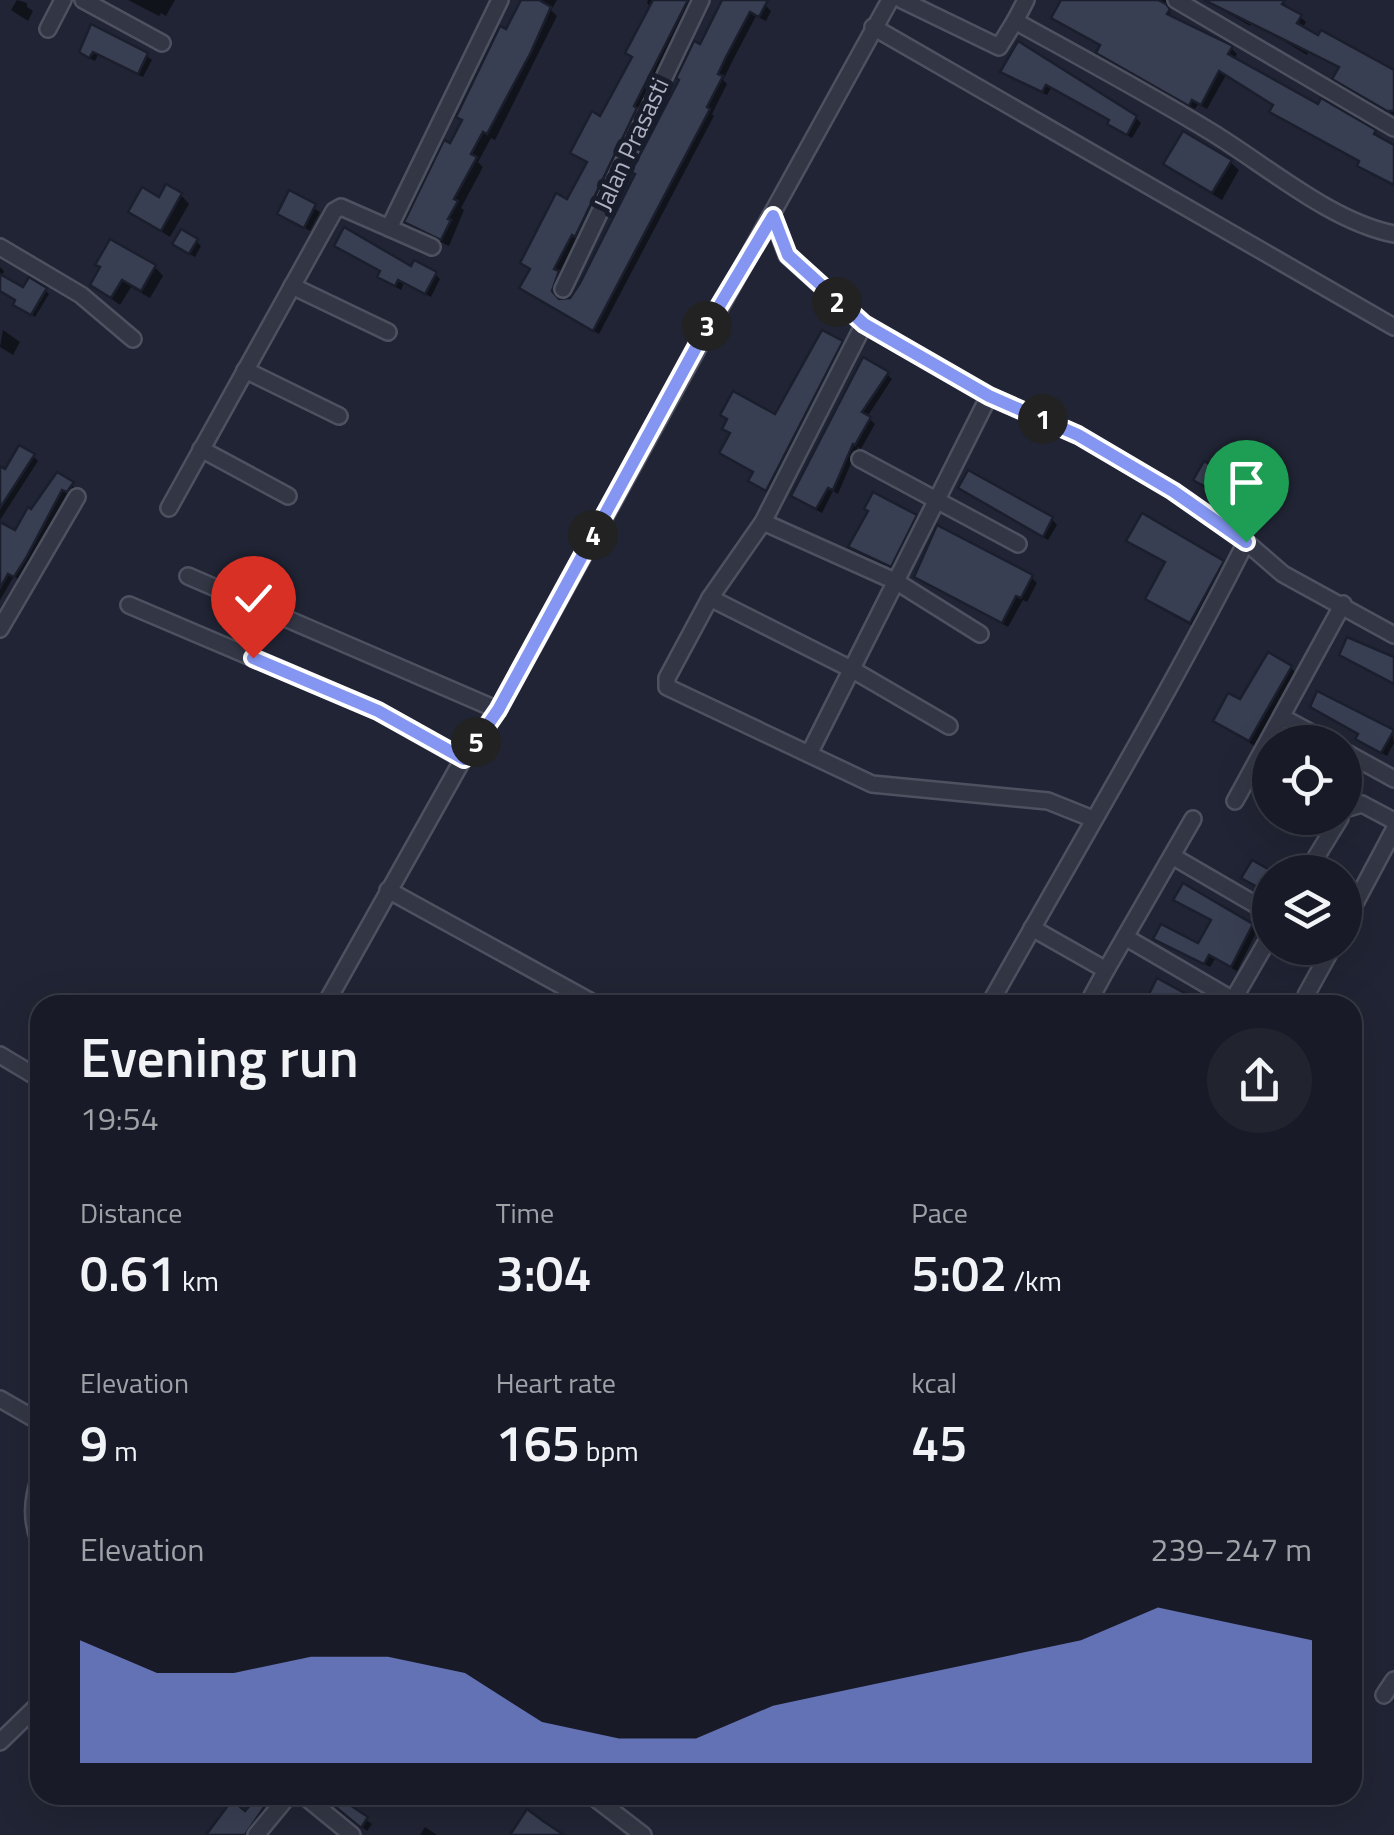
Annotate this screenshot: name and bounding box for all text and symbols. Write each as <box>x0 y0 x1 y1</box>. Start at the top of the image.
street label: Jalan Prasasti <box>584 71 678 217</box>
pin: 2 <box>812 277 862 327</box>
text: 2 <box>829 280 845 323</box>
pin: 3 <box>682 301 732 351</box>
text: 3 <box>699 304 715 347</box>
pin: 1 <box>1018 394 1068 444</box>
text: 1 <box>1035 397 1051 440</box>
pin <box>1204 440 1289 543</box>
icon: arrive <box>1219 455 1274 510</box>
pin: 4 <box>568 510 618 560</box>
text: 4 <box>585 513 601 556</box>
pin <box>211 556 296 659</box>
icon: check <box>226 571 281 626</box>
pin: 5 <box>451 717 501 767</box>
text: 5 <box>468 720 484 763</box>
map controls <box>1252 725 1362 965</box>
button: locate <box>1252 725 1362 835</box>
button: layers <box>1252 855 1362 965</box>
text: Evening run <box>80 1015 359 1098</box>
button: share <box>1207 1028 1312 1133</box>
text: 19:54 <box>80 1094 159 1142</box>
text: Distance <box>80 1191 182 1234</box>
text: Time <box>496 1191 554 1234</box>
text: Pace <box>911 1191 968 1234</box>
text: 0.61 <box>80 1234 176 1310</box>
text: 3:04 <box>496 1234 592 1310</box>
text: 5:02 <box>911 1234 1007 1310</box>
text: km <box>176 1259 219 1302</box>
text: /km <box>1007 1259 1062 1302</box>
text: Elevation <box>80 1361 189 1404</box>
text: Heart rate <box>496 1361 616 1404</box>
text: kcal <box>911 1361 957 1404</box>
text: 9 <box>80 1404 108 1480</box>
text: 165 <box>496 1404 580 1480</box>
text: 45 <box>911 1404 967 1480</box>
text: m <box>108 1429 138 1472</box>
text: bpm <box>580 1429 639 1472</box>
text: Elevation <box>80 1525 204 1573</box>
text: 239–247 m <box>1150 1525 1312 1573</box>

